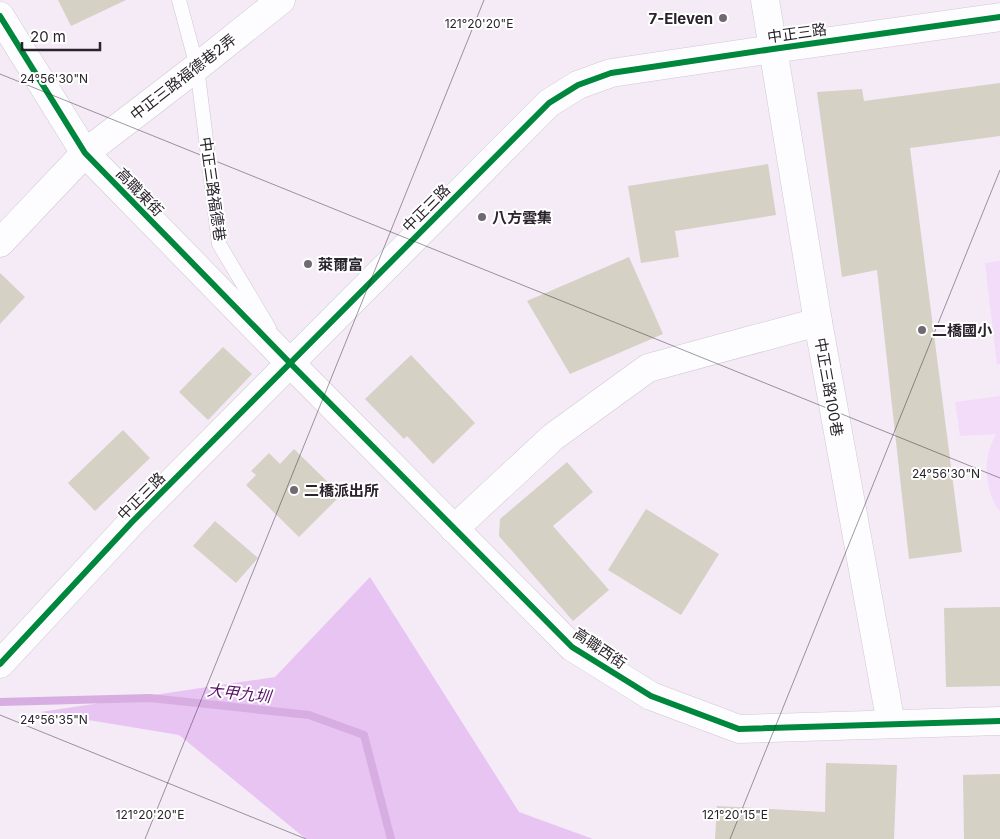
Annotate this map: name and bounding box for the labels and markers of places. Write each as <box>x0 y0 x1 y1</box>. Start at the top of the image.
place label: 7-Eleven <box>648 9 713 28</box>
marker: 7-Eleven <box>717 12 729 24</box>
place label: 八方雲集 <box>492 208 552 227</box>
marker: 八方雲集 <box>476 211 488 223</box>
place label: 萊爾富 <box>318 255 363 274</box>
marker: 萊爾富 <box>302 258 314 270</box>
place label: 二橋國小 <box>932 321 993 340</box>
marker: 二橋國小 <box>916 324 928 336</box>
place label: 二橋派出所 <box>304 481 379 500</box>
marker: 二橋派出所 <box>288 484 300 496</box>

